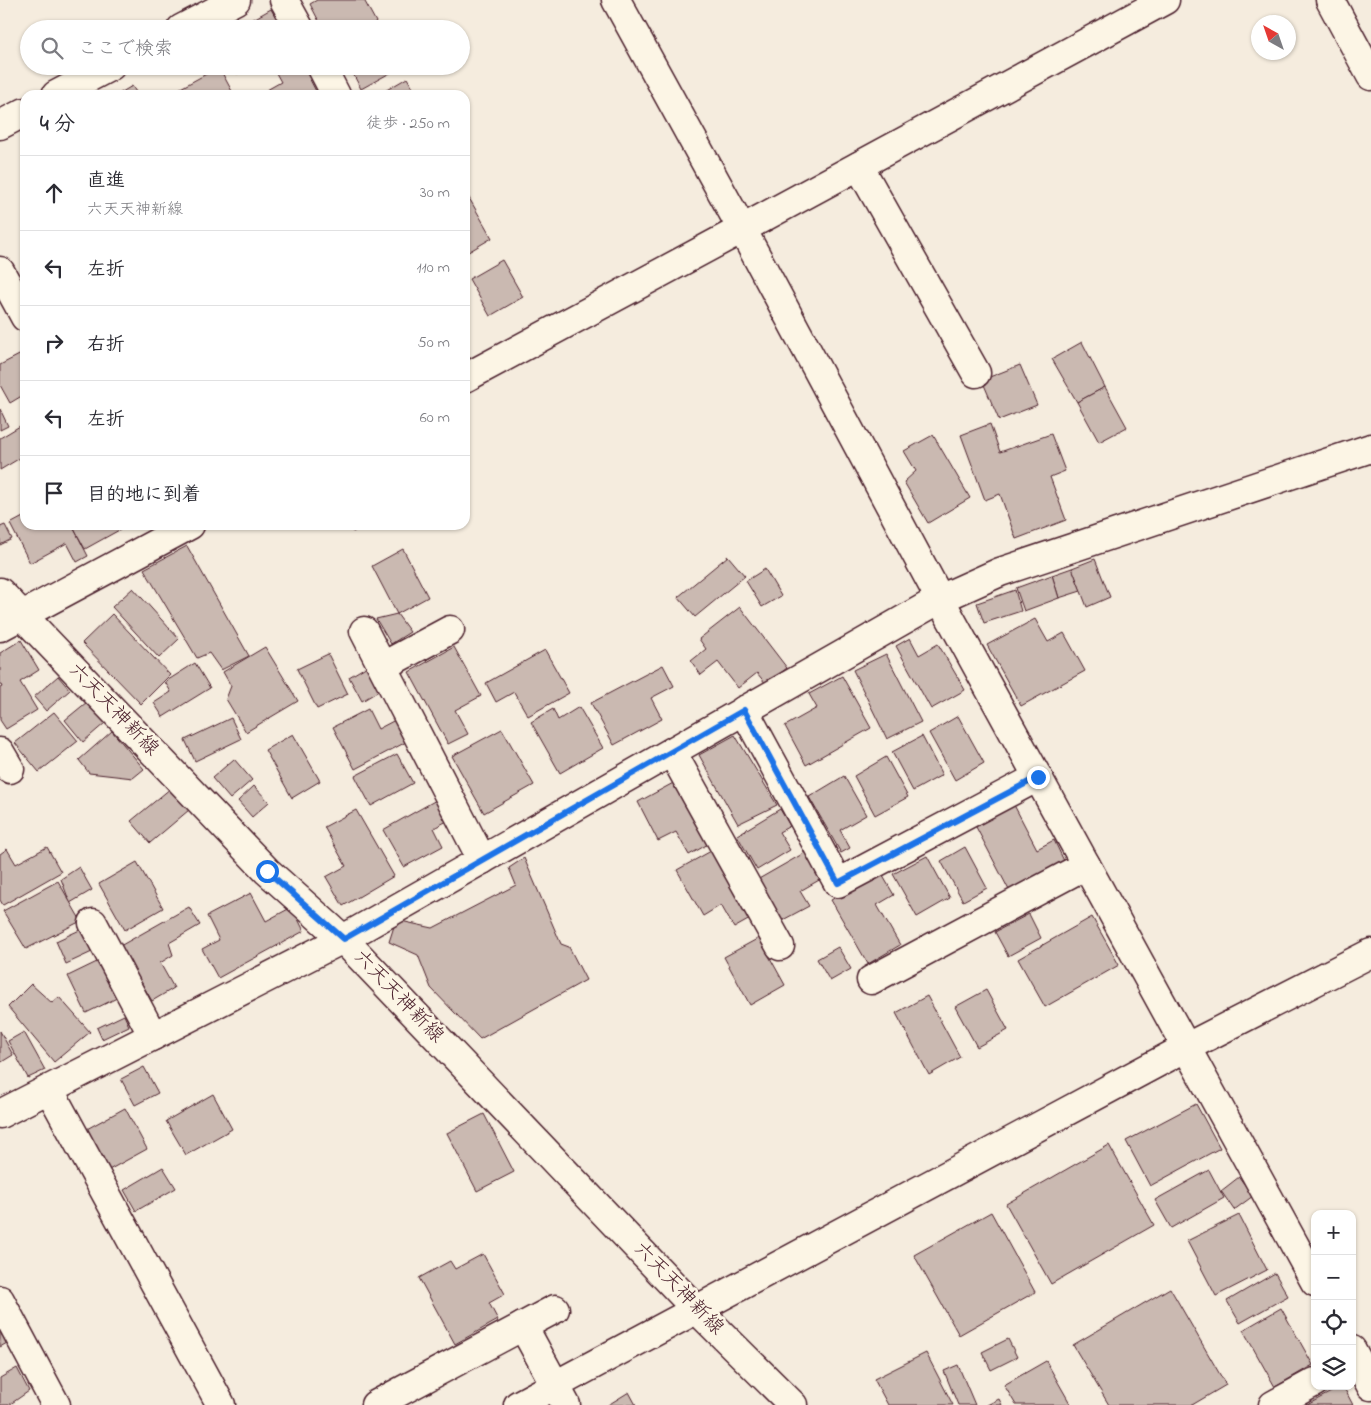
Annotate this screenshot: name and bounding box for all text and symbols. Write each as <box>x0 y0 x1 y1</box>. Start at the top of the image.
north arrow <box>1251 15 1296 60</box>
search box <box>20 20 470 75</box>
icon: search <box>38 34 66 62</box>
text: ここで検索 <box>78 36 173 63</box>
text: 4 分 <box>40 110 75 140</box>
text: 徒歩 · 250 m <box>366 112 450 136</box>
text: 直進 <box>87 168 125 195</box>
icon: ahead <box>40 179 68 207</box>
text: 30 m <box>420 181 450 205</box>
text: 六天天神新線 <box>87 198 183 222</box>
icon: left <box>40 254 68 282</box>
text: 110 m <box>416 256 450 280</box>
text: 左折 <box>87 257 125 284</box>
icon: right <box>40 329 68 357</box>
text: 50 m <box>418 331 450 355</box>
text: 右折 <box>87 332 125 359</box>
icon: left <box>40 404 68 432</box>
text: 60 m <box>420 406 450 430</box>
text: 左折 <box>87 407 125 434</box>
icon: arrive <box>40 479 68 507</box>
text: 目的地に到着 <box>87 482 201 509</box>
street label: 六天天神新線 <box>61 657 165 763</box>
route end <box>1027 766 1050 789</box>
route start <box>256 860 279 883</box>
street label: 六天天神新線 <box>346 944 450 1050</box>
map controls <box>1311 1210 1356 1390</box>
button: + <box>1311 1210 1356 1255</box>
street label: 六天天神新線 <box>626 1236 730 1342</box>
button: − <box>1311 1255 1356 1300</box>
button: locate <box>1311 1300 1356 1345</box>
button: layers <box>1311 1345 1356 1390</box>

